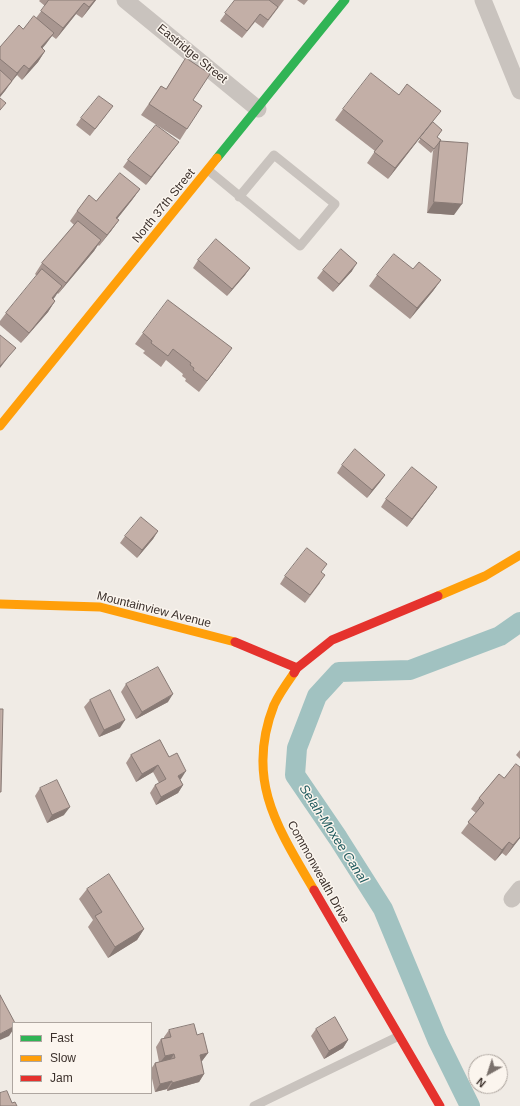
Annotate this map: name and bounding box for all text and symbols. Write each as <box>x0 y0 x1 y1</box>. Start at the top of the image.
street label: Eastridge Street <box>154 21 230 87</box>
street label: North 37th Street <box>130 166 198 246</box>
street label: Mountainview Avenue <box>95 589 213 631</box>
water label: Selah-Moxee Canal <box>295 782 371 886</box>
street label: Commonwealth Drive <box>284 818 352 926</box>
legend <box>12 1022 152 1094</box>
text: Fast <box>50 1031 73 1045</box>
text: Slow <box>50 1051 76 1065</box>
north arrow <box>468 1054 508 1094</box>
text: Jam <box>50 1071 73 1085</box>
text: N <box>474 1075 488 1090</box>

